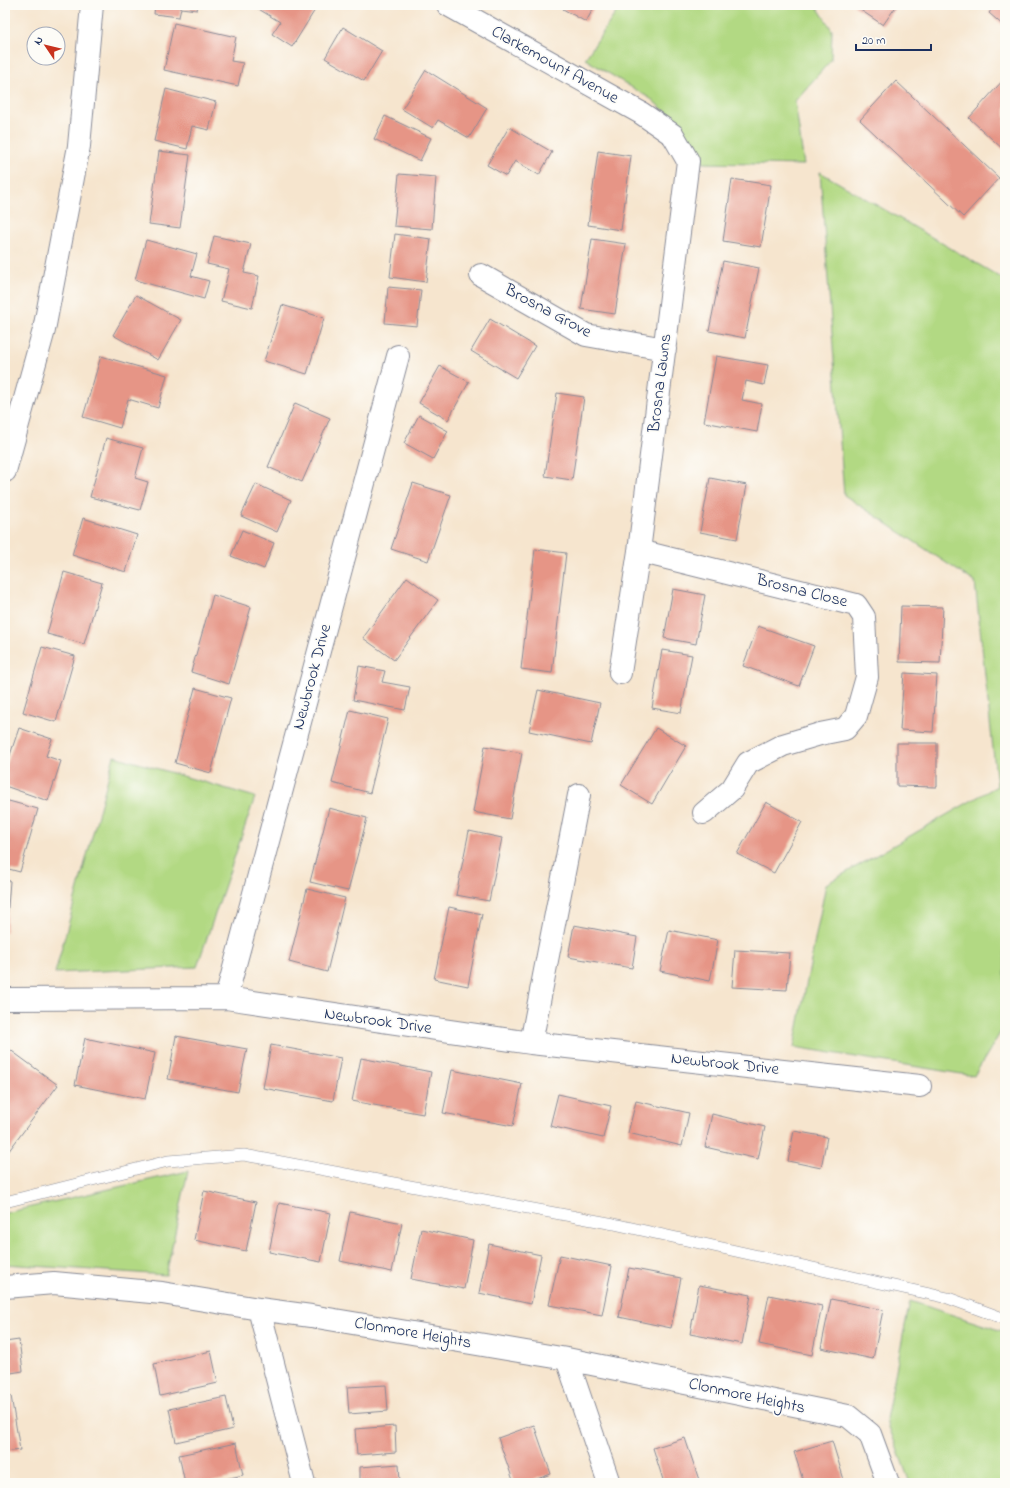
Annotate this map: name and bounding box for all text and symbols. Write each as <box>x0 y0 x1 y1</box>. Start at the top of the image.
street label: Clarkemount Avenue <box>487 20 624 111</box>
north arrow <box>26 26 66 66</box>
scale bar <box>856 26 931 52</box>
text: 20 m <box>862 32 885 50</box>
text: N <box>30 33 47 48</box>
street label: Brosna Grove <box>499 277 596 345</box>
street label: Brosna Lawns <box>641 332 678 435</box>
street label: Brosna Close <box>753 567 851 615</box>
street label: Newbrook Drive <box>286 621 338 733</box>
street label: Newbrook Drive <box>323 1001 434 1041</box>
street label: Newbrook Drive <box>670 1046 781 1082</box>
street label: Clonmore Heights <box>352 1310 474 1358</box>
street label: Clonmore Heights <box>686 1371 808 1423</box>

